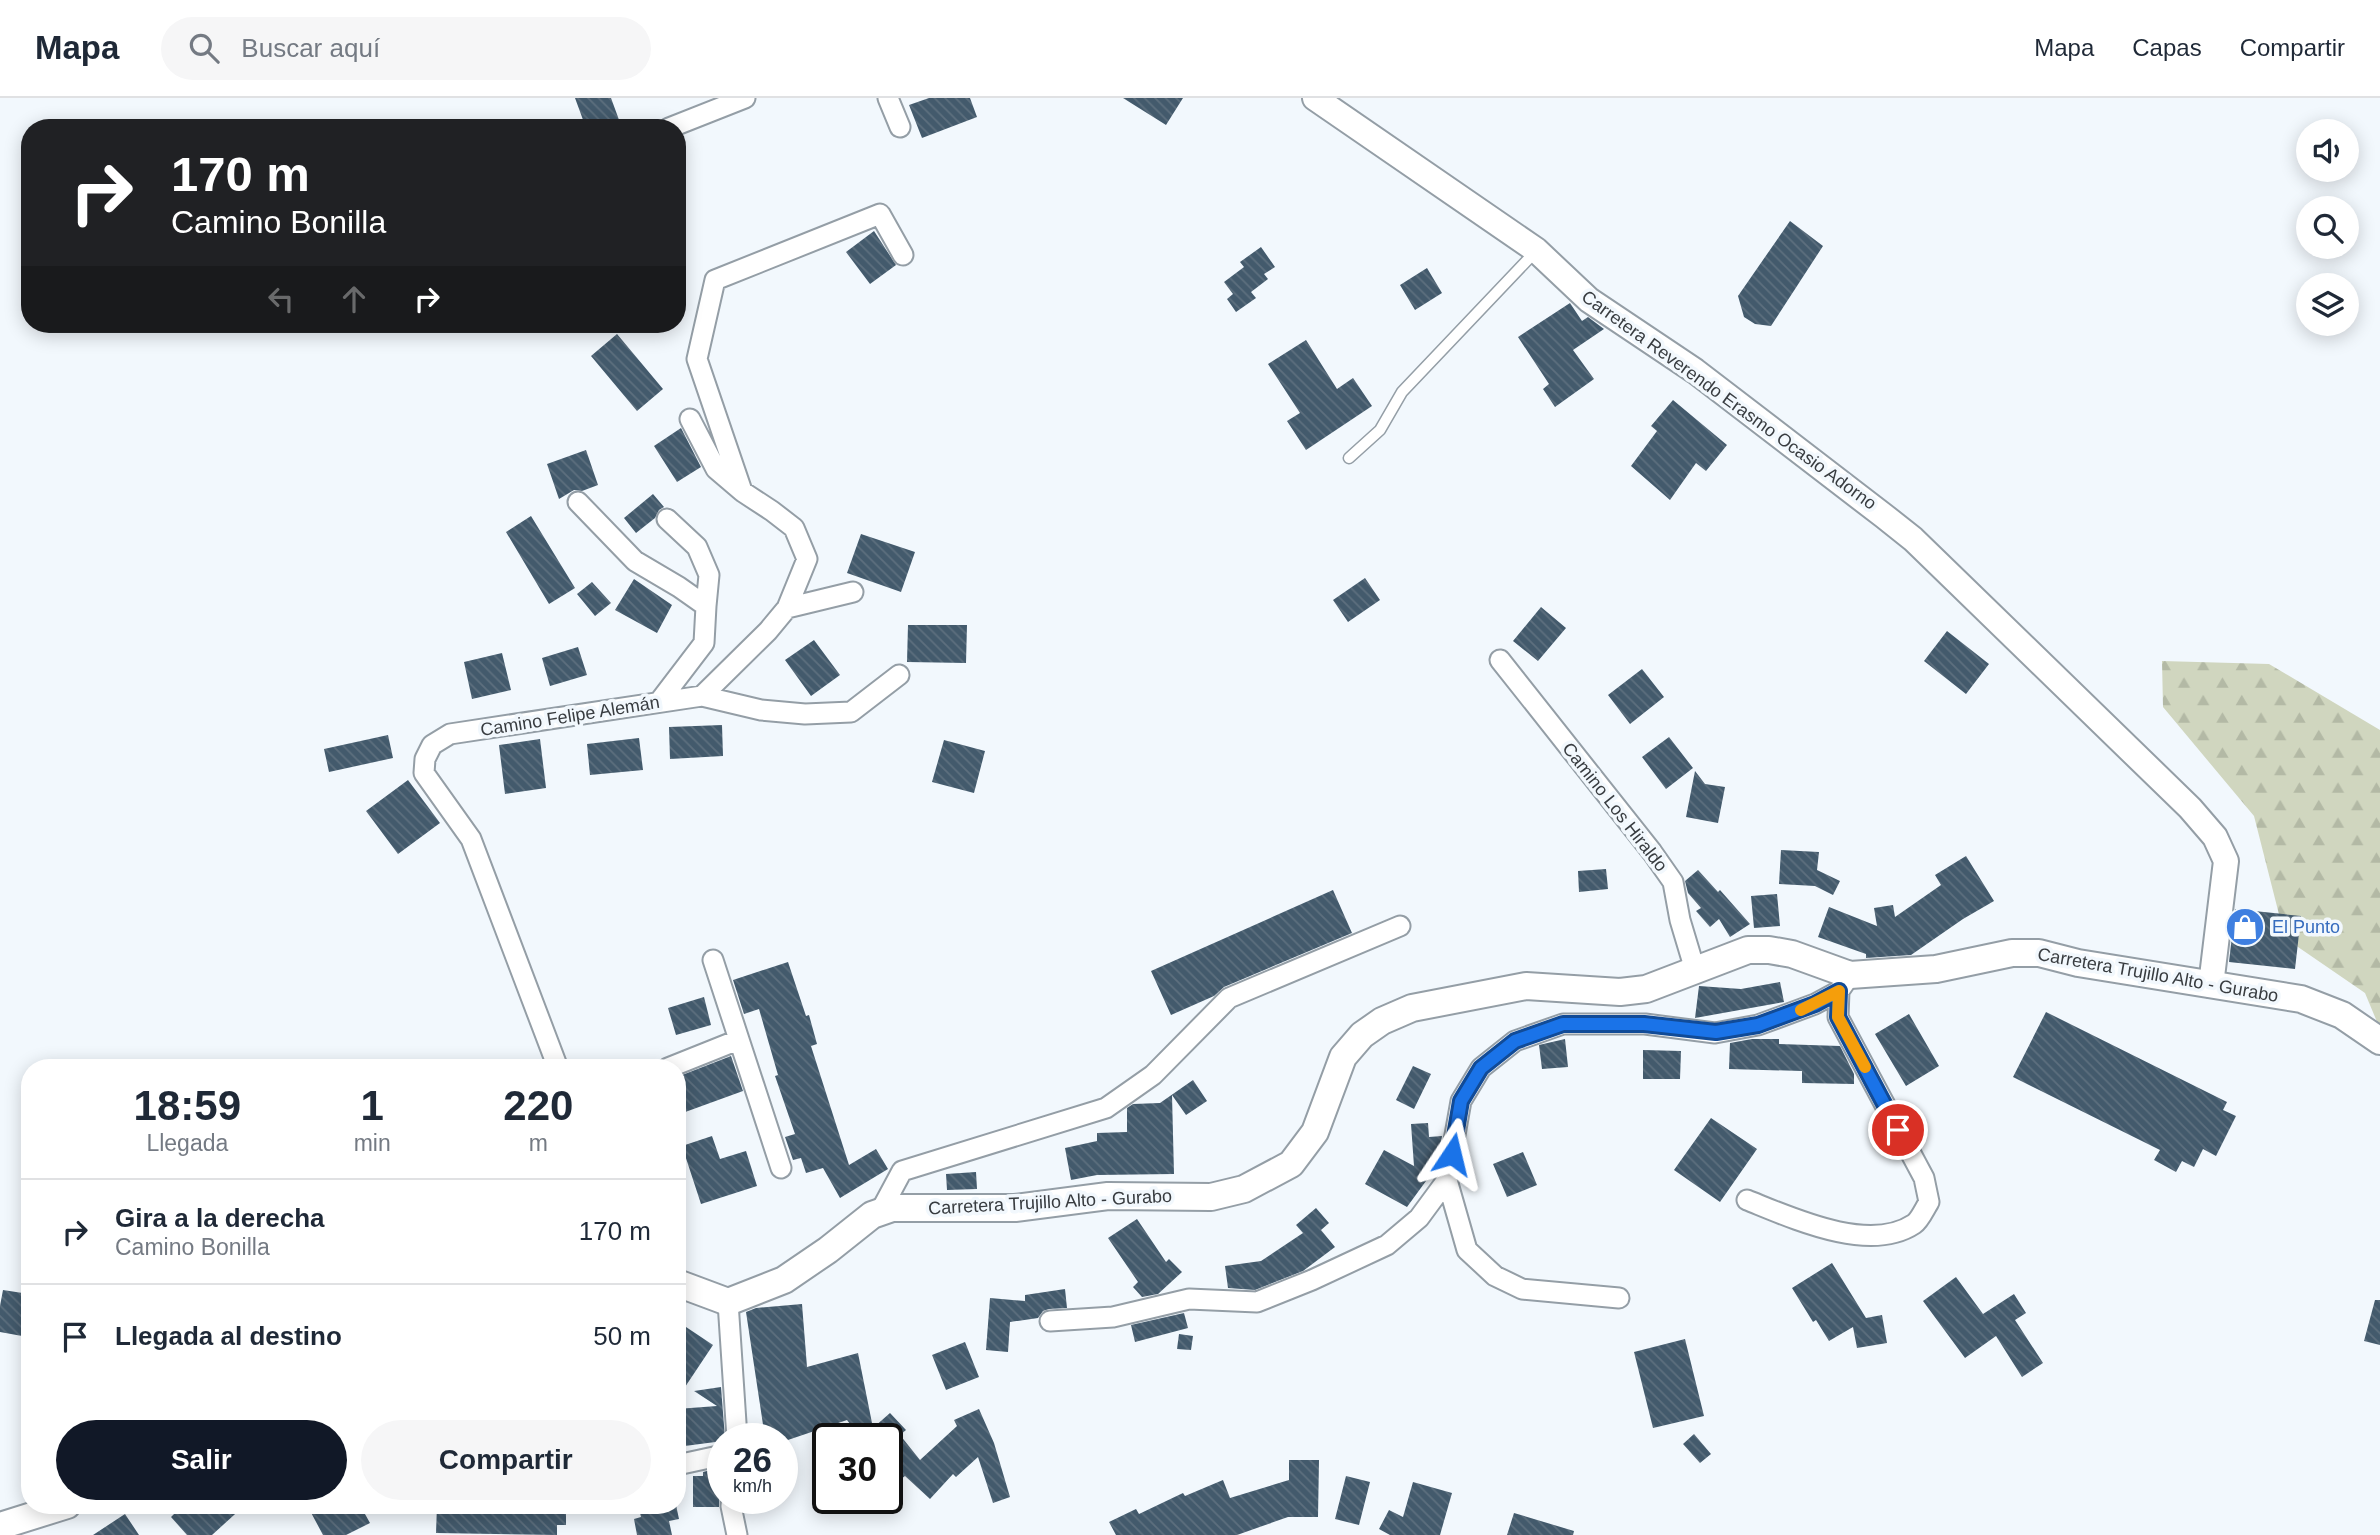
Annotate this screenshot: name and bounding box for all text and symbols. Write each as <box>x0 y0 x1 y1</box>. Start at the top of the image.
search box <box>161 17 651 80</box>
text: Mapa <box>35 29 119 66</box>
icon: search <box>185 29 223 67</box>
text: Buscar aquí <box>241 33 380 63</box>
text: Mapa <box>2034 34 2094 61</box>
text: Capas <box>2132 34 2202 61</box>
text: Compartir <box>2240 34 2345 61</box>
map controls <box>2296 119 2359 336</box>
button: sound <box>2296 119 2359 182</box>
icon: right <box>56 147 147 238</box>
text: 170 m <box>171 147 310 201</box>
button: search <box>2296 196 2359 259</box>
text: Camino Bonilla <box>171 204 386 240</box>
button: layers <box>2296 273 2359 336</box>
icon: left <box>262 280 300 318</box>
icon: ahead <box>335 280 373 318</box>
icon: right <box>408 280 446 318</box>
street label: Carretera Reverendo Erasmo Ocasio Adorno <box>1578 286 1880 514</box>
street label: Camino Felipe Alemán <box>479 692 661 740</box>
street label: Camino Los Hiraldo <box>1558 739 1672 875</box>
shop icon: El Punto <box>2224 906 2266 948</box>
place label: El Punto <box>2272 917 2340 937</box>
street label: Carretera Trujillo Alto - Gurabo <box>2036 944 2280 1006</box>
text: 18:59 <box>134 1082 241 1129</box>
text: 1 <box>360 1082 384 1129</box>
text: 220 <box>503 1082 573 1129</box>
pin <box>1868 1100 1928 1160</box>
icon: arrive <box>1879 1111 1917 1149</box>
position arrow <box>1415 1117 1489 1191</box>
text: Llegada <box>146 1130 228 1156</box>
text: min <box>354 1130 391 1156</box>
text: m <box>529 1130 548 1156</box>
street label: Carretera Trujillo Alto - Gurabo <box>928 1186 1172 1218</box>
text: Gira a la derecha <box>115 1203 325 1233</box>
icon: right <box>56 1213 94 1251</box>
text: 170 m <box>579 1216 651 1246</box>
text: Camino Bonilla <box>115 1234 270 1260</box>
icon: arrive <box>56 1318 94 1356</box>
text: Llegada al destino <box>115 1321 342 1351</box>
text: 50 m <box>593 1321 651 1351</box>
button: Salir <box>56 1420 347 1500</box>
button: Compartir <box>361 1420 651 1500</box>
speed limit sign: 30 <box>812 1423 903 1514</box>
text: 26 <box>733 1440 772 1479</box>
text: km/h <box>733 1476 772 1496</box>

